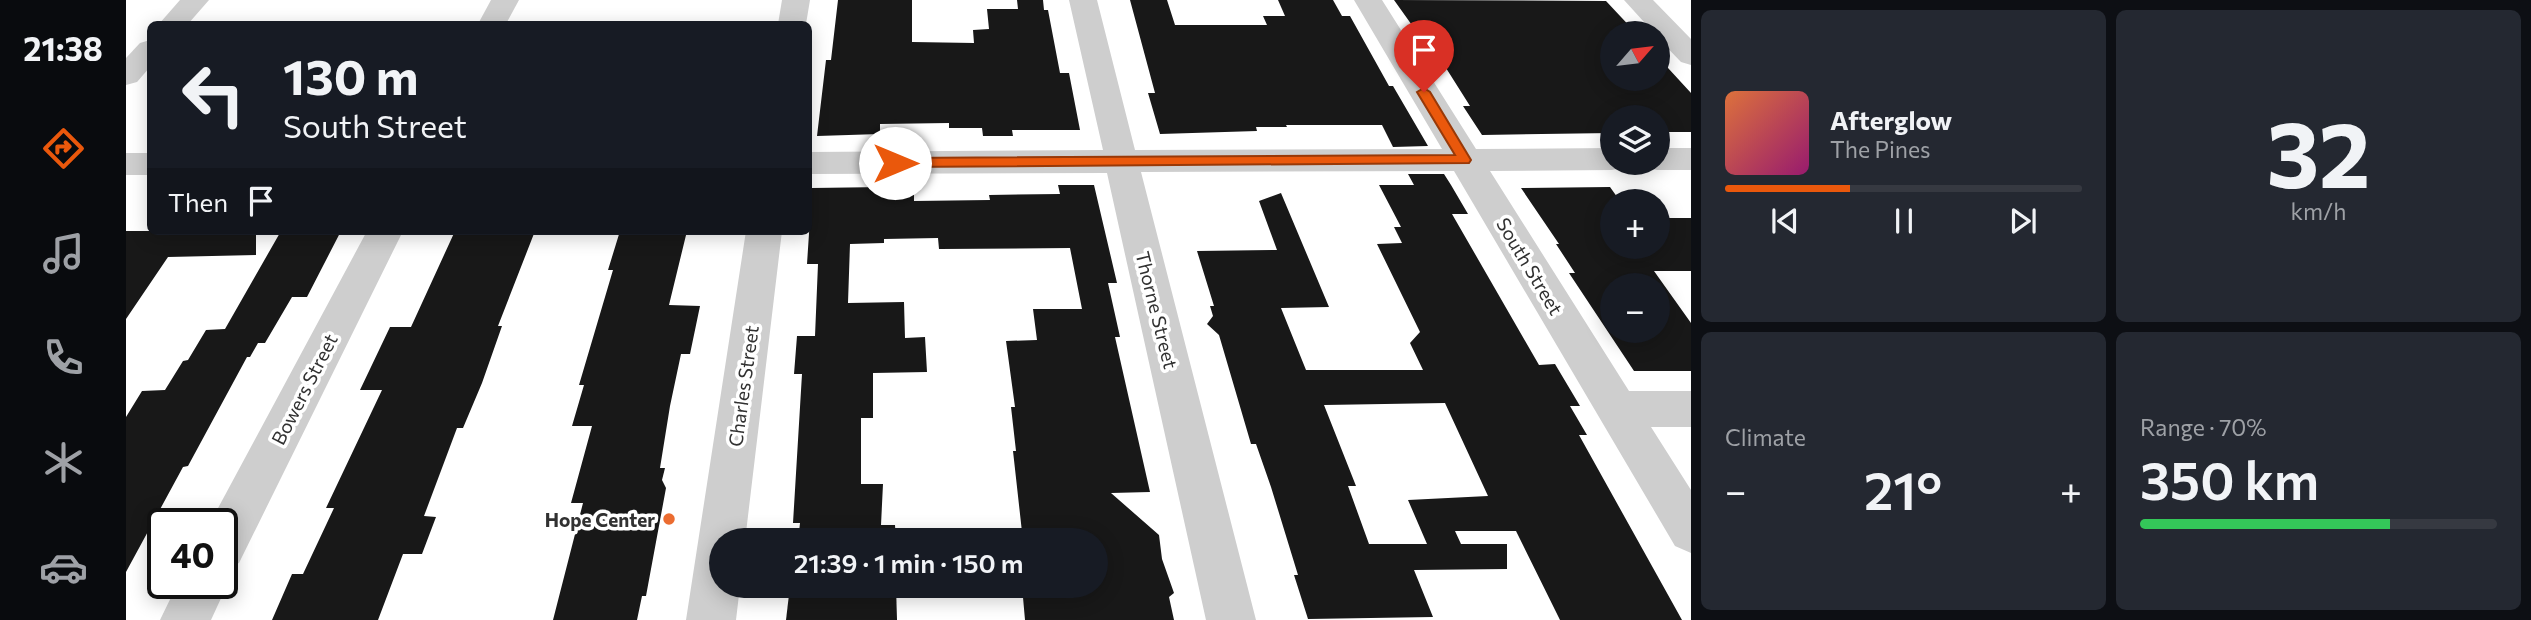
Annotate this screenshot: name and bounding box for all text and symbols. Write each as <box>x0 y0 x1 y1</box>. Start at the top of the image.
pin <box>1394 20 1454 92</box>
north arrow <box>1600 21 1670 91</box>
map controls <box>1600 21 1670 343</box>
text: 21:38 <box>23 28 103 68</box>
icon: arrive <box>1405 31 1443 69</box>
text: 130 m <box>283 45 418 105</box>
icon: left <box>168 49 259 140</box>
text: 32 <box>2266 95 2371 207</box>
text: Afterglow <box>1830 104 1952 135</box>
text: South Street <box>283 105 467 145</box>
button: layers <box>1600 105 1670 175</box>
icon: directions <box>39 124 88 173</box>
position arrow <box>858 126 932 200</box>
text: The Pines <box>1830 135 1931 163</box>
icon: arrive <box>242 182 280 220</box>
text: Then <box>168 186 228 217</box>
button: + <box>1600 189 1670 259</box>
text: km/h <box>2291 197 2346 225</box>
icon: previous <box>1766 202 1804 240</box>
icon: pause <box>1885 202 1923 240</box>
icon: next <box>2004 202 2042 240</box>
street label: South Street <box>1492 213 1568 319</box>
icon: music <box>39 229 88 278</box>
street label: Thorne Street <box>1131 249 1183 371</box>
button: − <box>1600 273 1670 343</box>
street label: Charles Street <box>723 324 763 448</box>
street label: Bowers Street <box>266 330 342 448</box>
icon: phone <box>39 333 88 382</box>
text: Range · 70% <box>2140 413 2267 441</box>
text: Climate <box>1725 423 1806 451</box>
icon: climate <box>39 438 88 487</box>
text: 350 km <box>2140 447 2319 511</box>
text: 21° <box>1864 457 1942 521</box>
text: − <box>1725 466 1747 513</box>
text: + <box>2060 466 2082 513</box>
speed limit sign: 40 <box>147 508 238 599</box>
place label: Hope Center <box>545 508 655 531</box>
marker: Hope Center <box>661 511 677 527</box>
icon: car <box>39 543 88 592</box>
text: 21:39 · 1 min · 150 m <box>794 547 1023 578</box>

